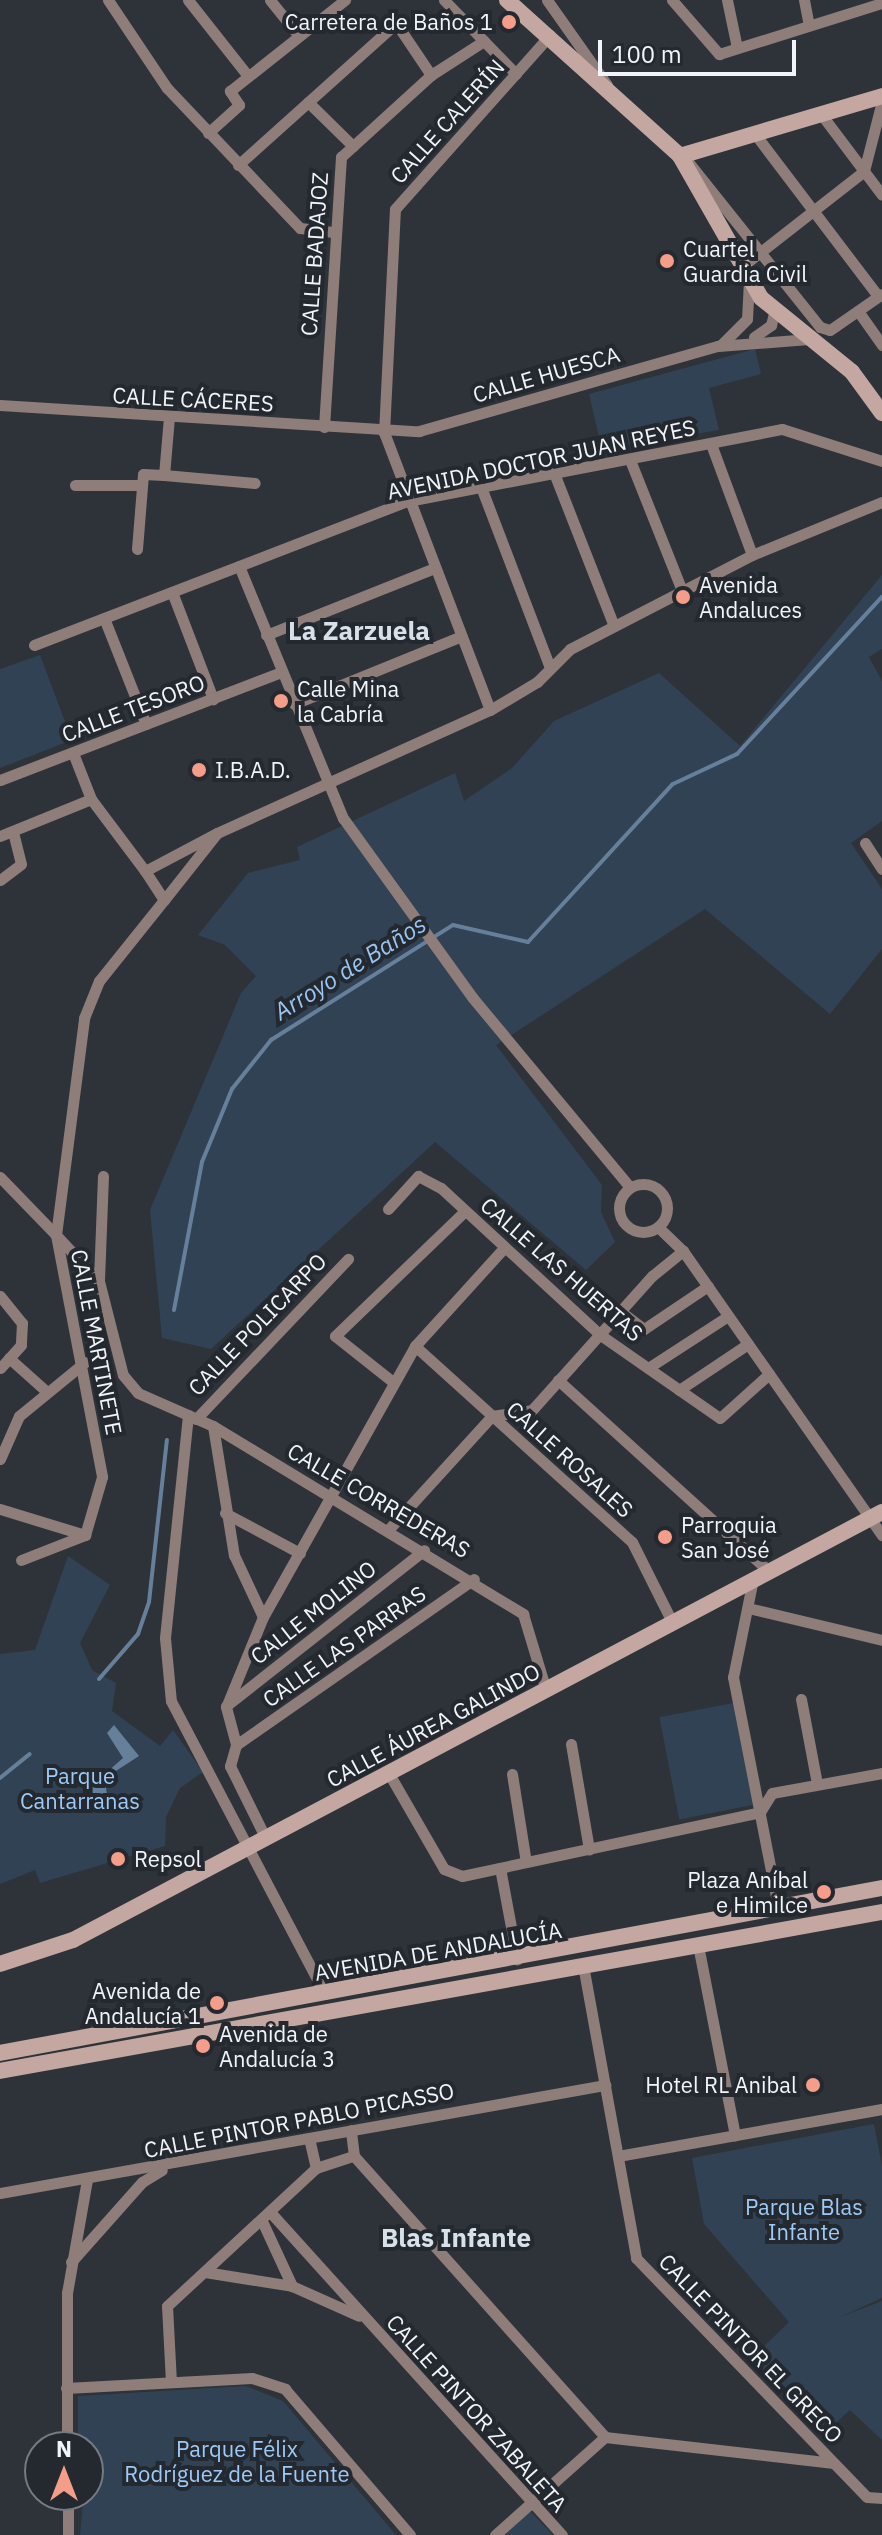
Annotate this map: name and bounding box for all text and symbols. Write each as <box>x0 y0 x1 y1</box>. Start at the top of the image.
place label: Carretera de Baños 1 <box>285 9 493 35</box>
marker: Carretera de Baños 1 <box>500 13 518 31</box>
scale bar <box>602 24 800 74</box>
text: 100 m <box>612 38 682 70</box>
street label: CALLE CALERÍN <box>384 54 510 188</box>
street label: CALLE BADAJOZ <box>295 171 333 337</box>
place label: Cuartel Guardia Civil <box>683 235 807 286</box>
marker: Cuartel Guardia Civil <box>658 252 676 270</box>
street label: CALLE HUESCA <box>469 340 623 408</box>
street label: CALLE CÁCERES <box>112 382 274 416</box>
street label: AVENIDA DOCTOR JUAN REYES <box>385 413 697 505</box>
place label: Avenida Andaluces <box>699 571 802 622</box>
marker: Avenida Andaluces <box>674 588 692 606</box>
district label: La Zarzuela <box>288 615 430 647</box>
street label: CALLE TESORO <box>58 669 208 747</box>
place label: Calle Mina la Cabría <box>297 675 399 726</box>
marker: Calle Mina la Cabría <box>272 692 290 710</box>
place label: I.B.A.D. <box>215 757 291 783</box>
marker: I.B.A.D. <box>190 761 208 779</box>
water label: Arroyo de Baños <box>269 910 431 1026</box>
street label: CALLE LAS HUERTAS <box>476 1191 648 1347</box>
street label: CALLE MARTINETE <box>66 1247 128 1437</box>
street label: CALLE POLICARPO <box>182 1247 332 1401</box>
street label: CALLE ROSALES <box>501 1395 639 1523</box>
street label: CALLE CORREDERAS <box>283 1437 475 1563</box>
place label: Parroquia San José <box>681 1511 777 1562</box>
marker: Parroquia San José <box>656 1528 674 1546</box>
street label: CALLE MOLINO <box>245 1555 381 1669</box>
street label: CALLE LAS PARRAS <box>257 1580 431 1712</box>
street label: CALLE ÁUREA GALINDO <box>322 1658 544 1792</box>
park label: Parque Cantarranas <box>20 1762 140 1814</box>
place label: Repsol <box>134 1846 202 1872</box>
marker: Repsol <box>109 1850 127 1868</box>
place label: Plaza Aníbal e Himilce <box>687 1866 808 1918</box>
marker: Plaza Aníbal e Himilce <box>815 1883 833 1901</box>
street label: AVENIDA DE ANDALUCÍA <box>312 1916 564 1986</box>
place label: Avenida de Andalucía 1 <box>85 1977 201 2028</box>
marker: Avenida de Andalucía 1 <box>208 1994 226 2012</box>
place label: Avenida de Andalucía 3 <box>219 2020 335 2072</box>
marker: Avenida de Andalucía 3 <box>194 2037 212 2055</box>
place label: Hotel RL Anibal <box>645 2072 797 2098</box>
marker: Hotel RL Anibal <box>804 2076 822 2094</box>
street label: CALLE PINTOR PABLO PICASSO <box>142 2077 456 2163</box>
park label: Parque Blas Infante <box>745 2193 863 2244</box>
district label: Blas Infante <box>381 2222 531 2254</box>
street label: CALLE PINTOR EL GRECO <box>654 2248 848 2448</box>
street label: CALLE PINTOR ZABALETA <box>381 2309 573 2517</box>
north arrow <box>24 2431 104 2511</box>
text: N <box>56 2434 72 2463</box>
park label: Parque Félix Rodríguez de la Fuente <box>124 2435 350 2486</box>

